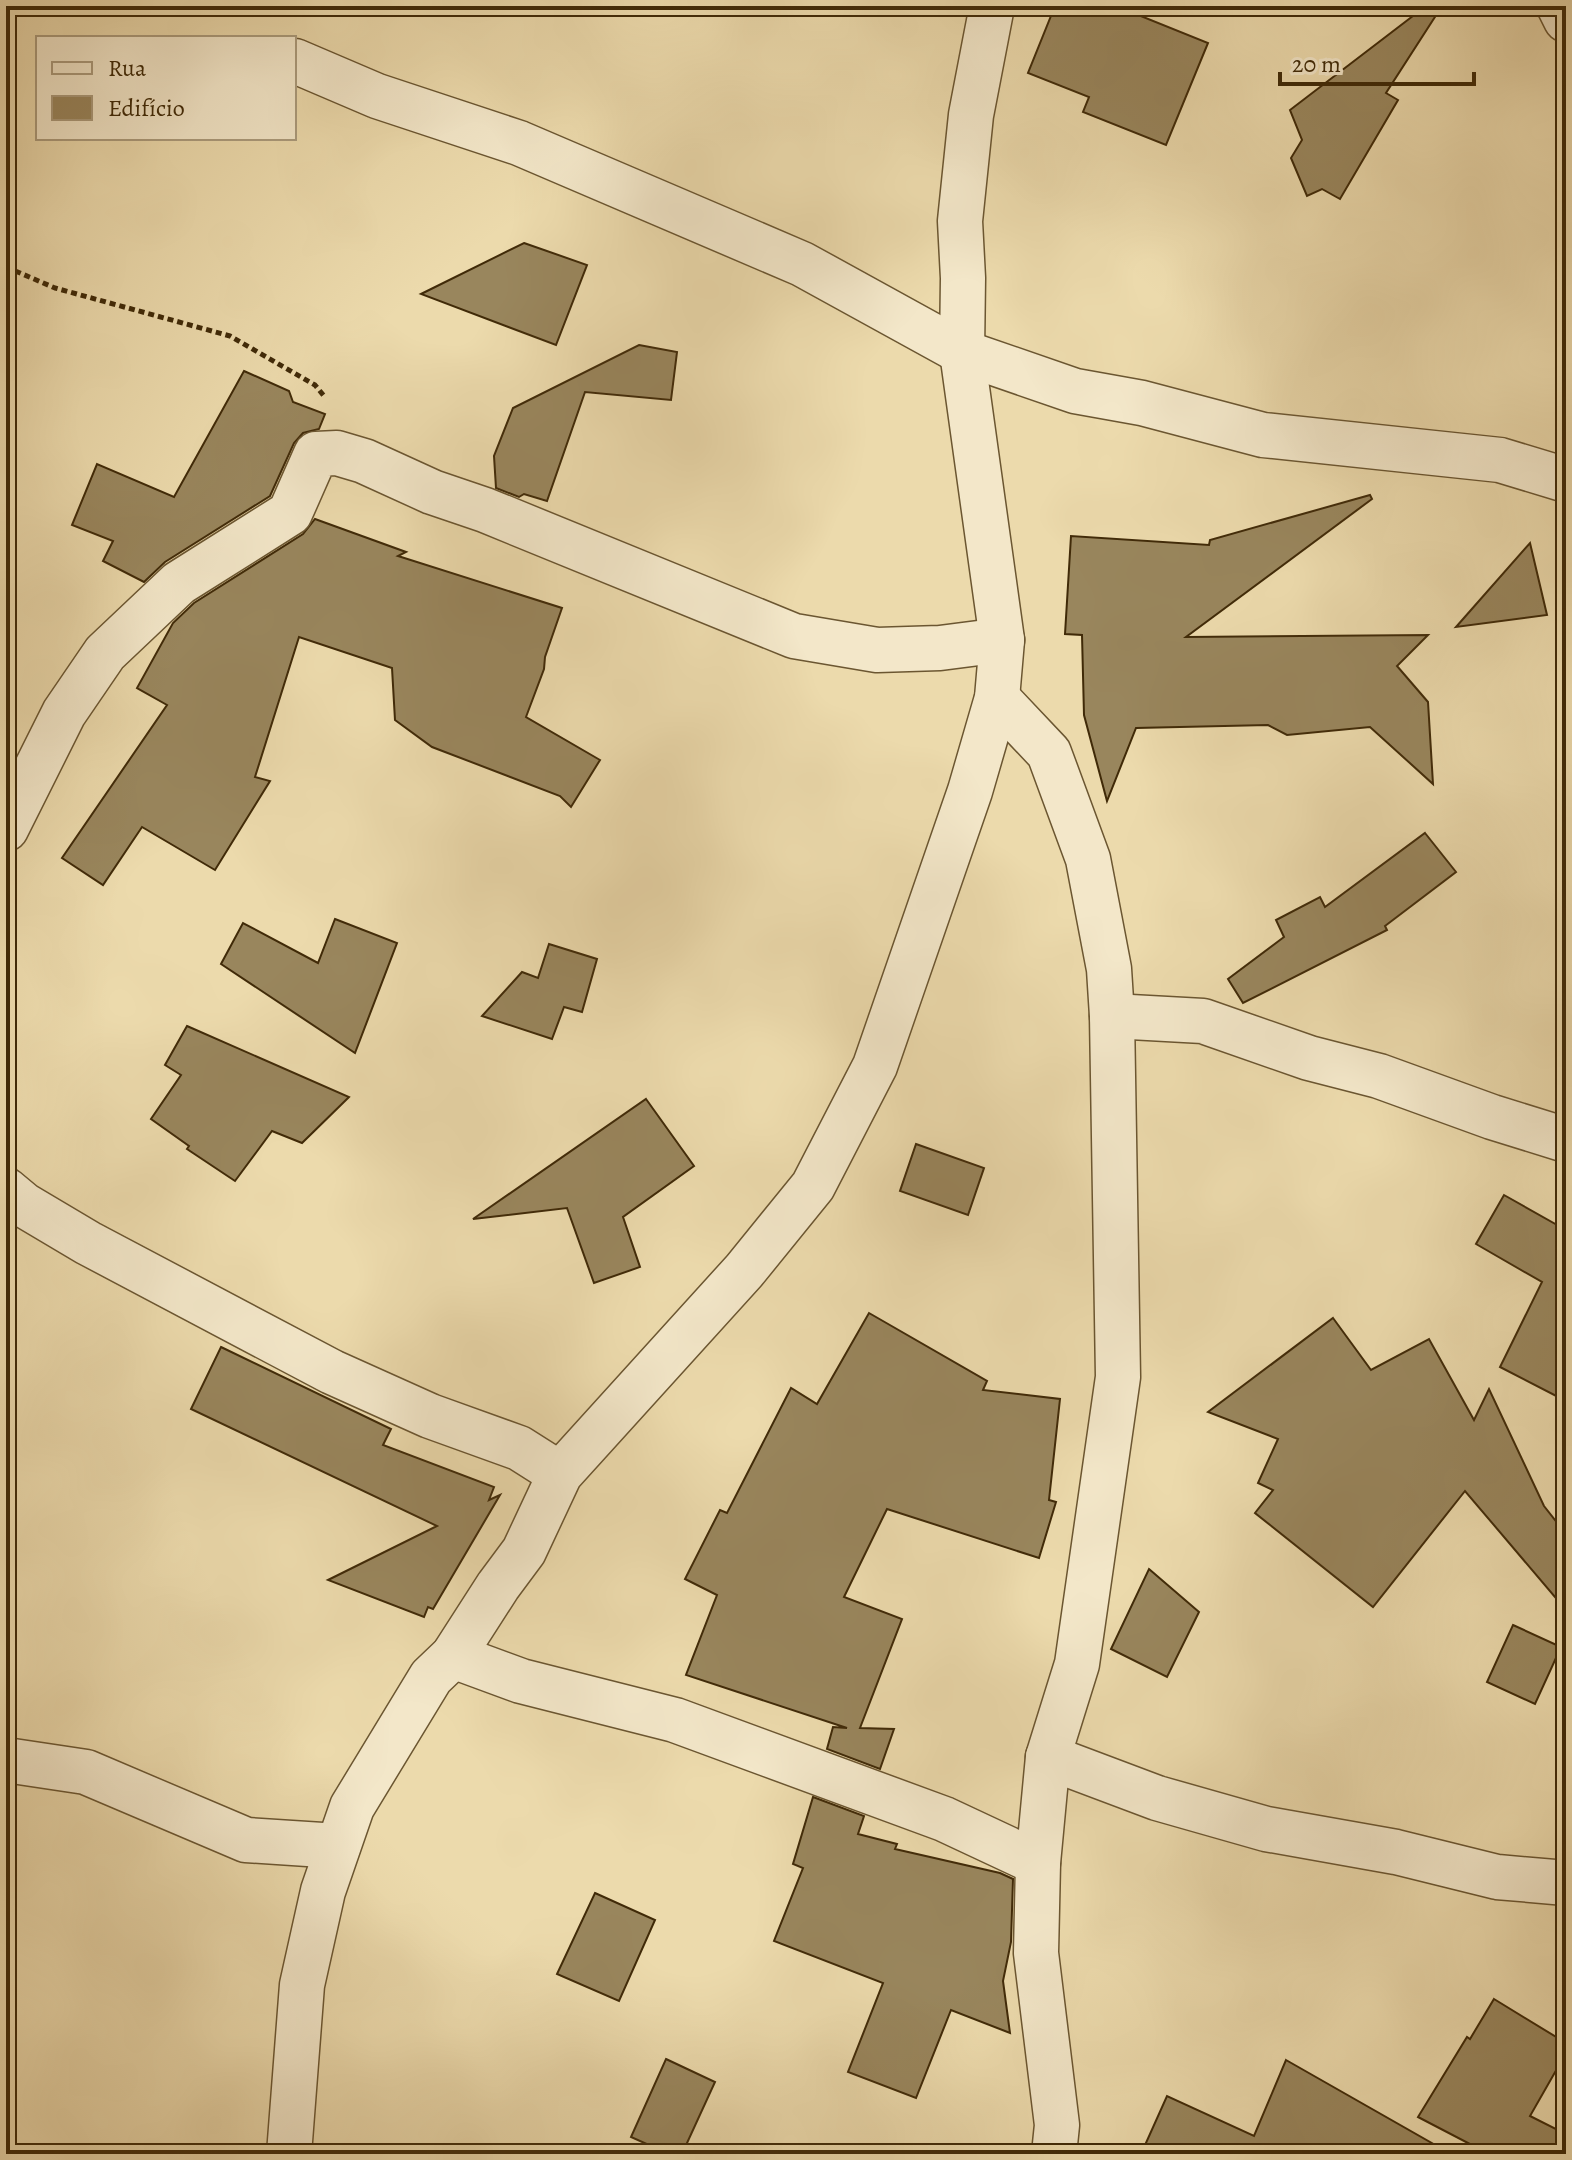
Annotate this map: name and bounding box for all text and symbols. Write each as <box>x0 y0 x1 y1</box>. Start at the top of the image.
legend <box>36 36 296 140</box>
scale bar <box>1280 36 1474 86</box>
text: 20 m <box>1292 48 1341 80</box>
text: Rua <box>108 52 147 84</box>
text: Edifício <box>108 92 185 124</box>

